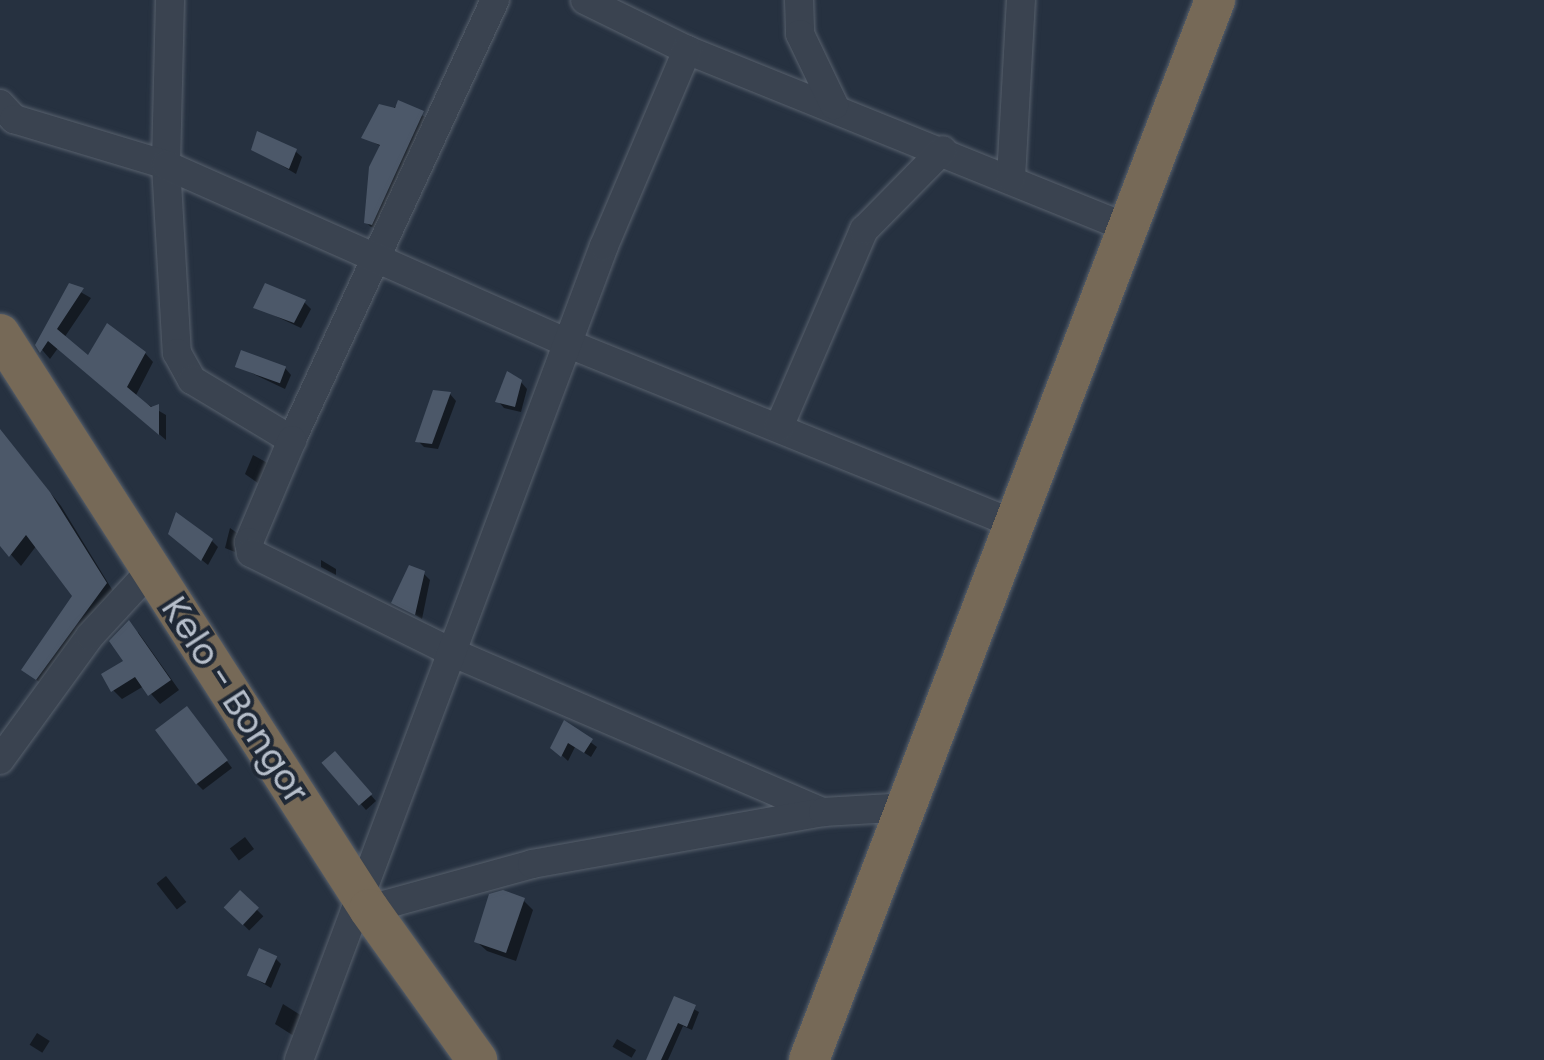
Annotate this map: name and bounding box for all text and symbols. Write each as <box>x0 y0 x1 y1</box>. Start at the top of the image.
street label: Kelo - Bongor <box>153 589 317 811</box>

